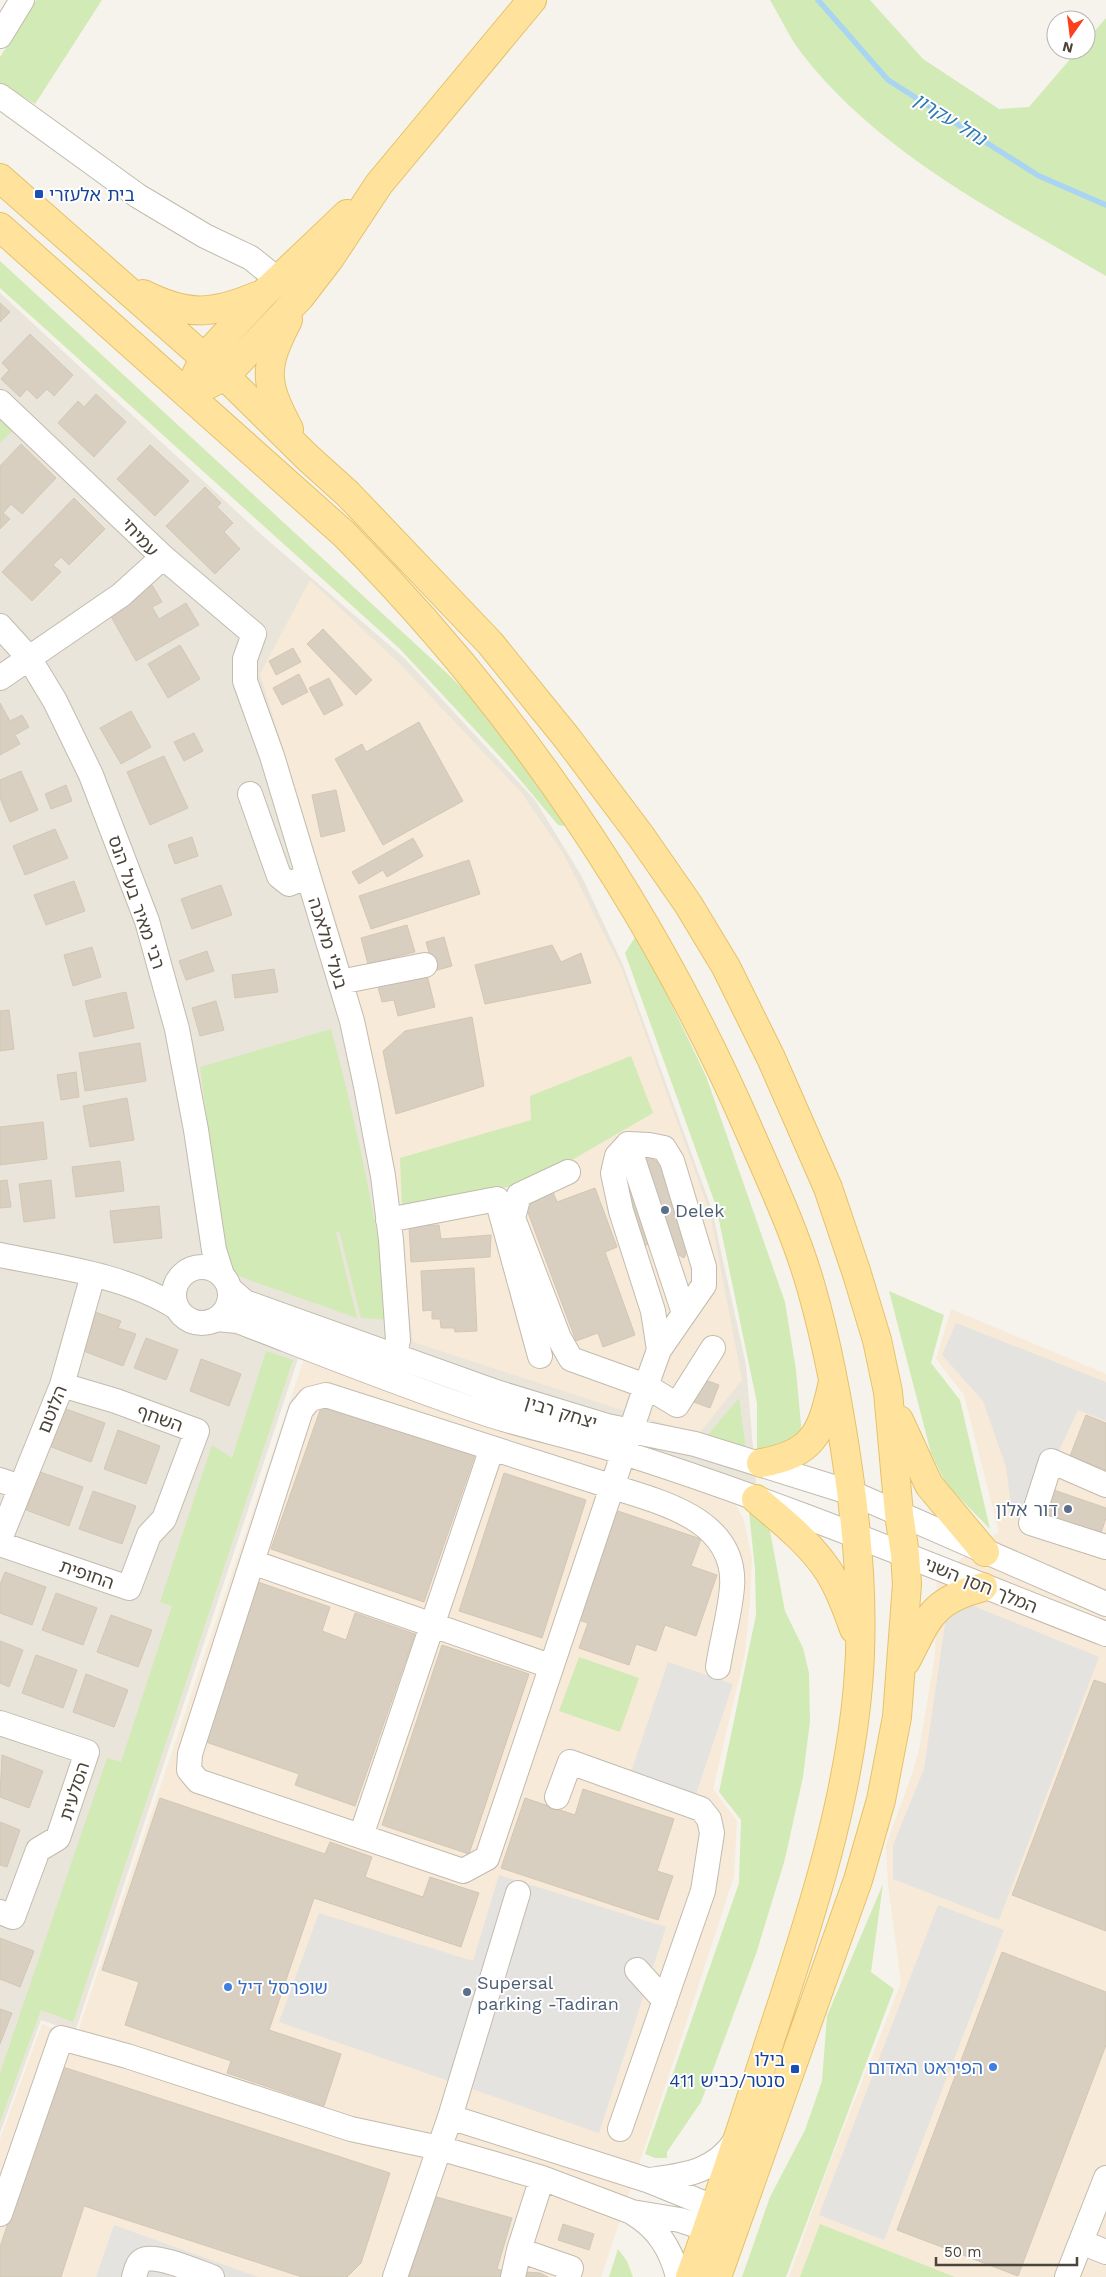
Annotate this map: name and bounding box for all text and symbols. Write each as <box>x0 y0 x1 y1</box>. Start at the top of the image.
north arrow <box>1046 10 1096 60</box>
text: N <box>1061 39 1075 57</box>
water label: נחל עקרון <box>909 88 992 151</box>
place label: בית אלעזרי <box>49 184 135 205</box>
marker: בית אלעזרי <box>33 188 45 200</box>
street label: עמיחי <box>117 513 163 561</box>
street label: רבי מאיר בעל הנס <box>104 832 170 972</box>
street label: בעלי מלאכה <box>304 895 352 991</box>
place label: Delek <box>675 1200 724 1221</box>
marker: Delek <box>659 1204 671 1216</box>
street label: הלוטם <box>33 1382 71 1436</box>
street label: יצחק רבין <box>522 1391 600 1433</box>
street label: השחף <box>134 1400 186 1436</box>
place label: דור אלון <box>995 1499 1058 1520</box>
marker: דור אלון <box>1062 1503 1074 1515</box>
street label: המלך חסן השני <box>922 1553 1040 1617</box>
street label: החופית <box>57 1555 117 1593</box>
street label: הסלעית <box>55 1759 93 1823</box>
place label: Supersal parking -Tadiran <box>477 1972 619 2014</box>
place label: שופרסל דיל <box>238 1977 328 1998</box>
marker: שופרסל דיל <box>222 1981 234 1993</box>
marker: Supersal parking -Tadiran <box>461 1986 473 1998</box>
place label: בילו סנטר/כביש 411 <box>669 2049 785 2091</box>
place label: הפיראט האדום <box>868 2057 983 2078</box>
marker: הפיראט האדום <box>987 2061 999 2073</box>
marker: בילו סנטר/כביש 411 <box>789 2063 801 2075</box>
scale bar <box>936 2234 1077 2266</box>
text: 50 m <box>944 2243 981 2261</box>

